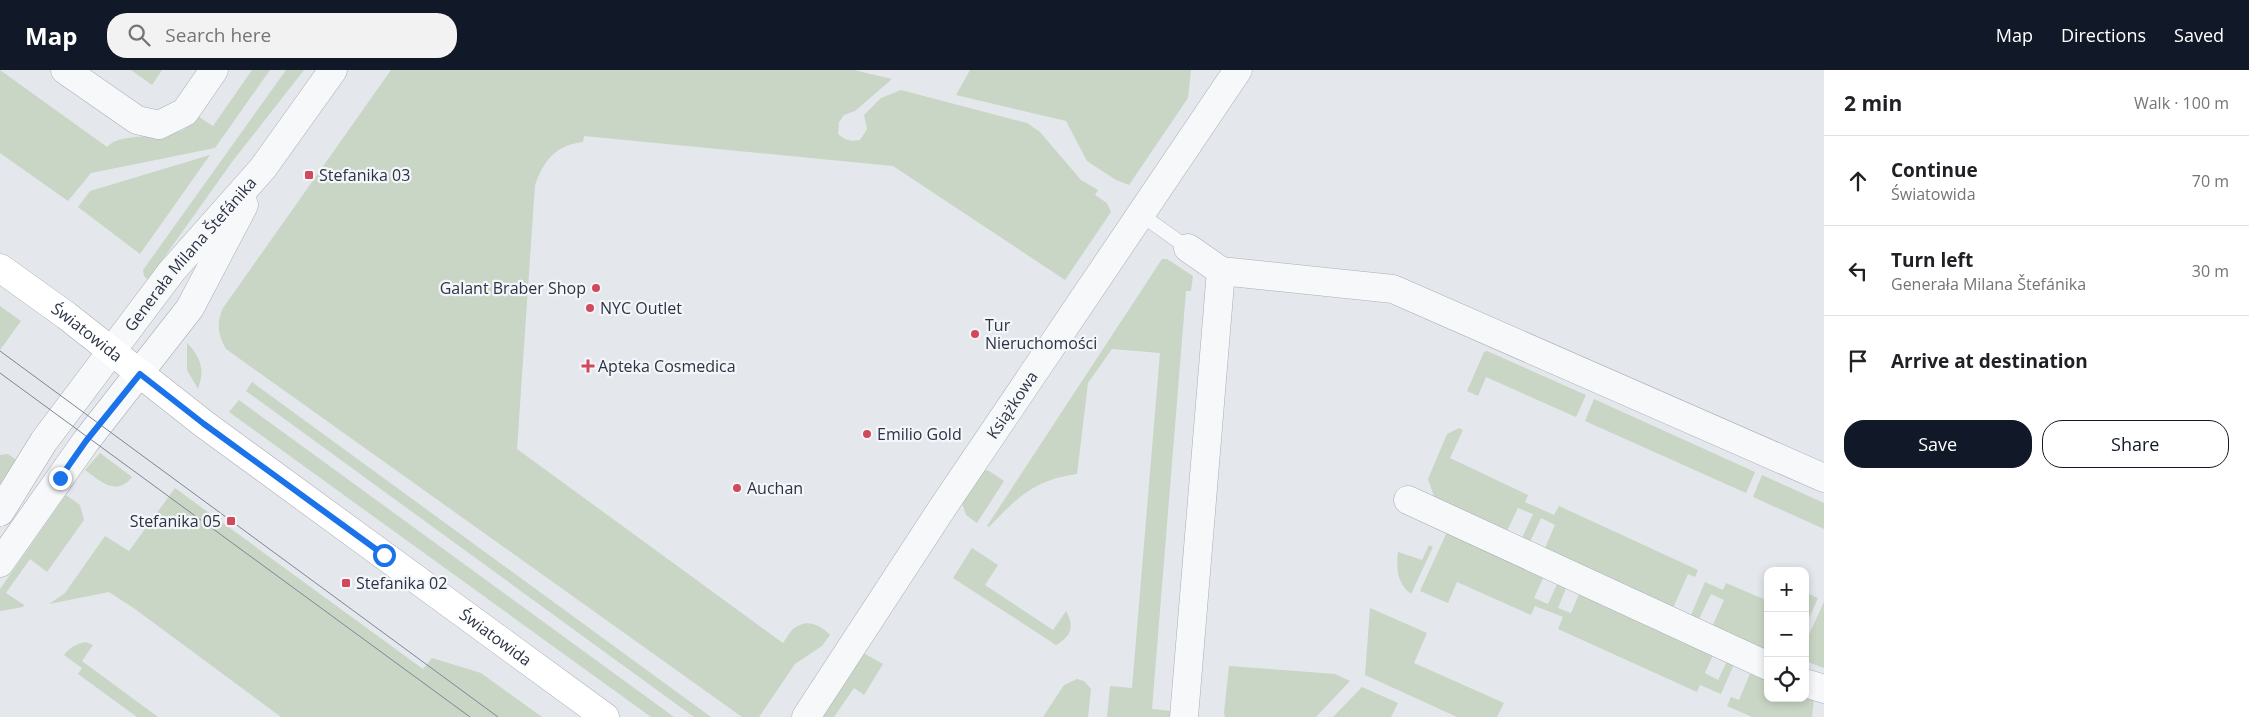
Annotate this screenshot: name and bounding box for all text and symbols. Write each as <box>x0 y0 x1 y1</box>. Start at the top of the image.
search box <box>107 13 457 58</box>
text: Map <box>25 19 77 52</box>
icon: search <box>125 21 153 49</box>
text: Search here <box>165 22 271 48</box>
text: Map <box>1996 23 2033 47</box>
text: Directions <box>2061 23 2146 47</box>
text: Saved <box>2174 23 2224 47</box>
text: 2 min <box>1844 89 1902 117</box>
text: Walk · 100 m <box>2134 92 2229 114</box>
text: Continue <box>1891 157 1978 183</box>
place label: Stefanika 03 <box>319 164 410 186</box>
icon: ahead <box>1844 167 1872 195</box>
marker: Stefanika 03 <box>303 169 315 181</box>
text: 70 m <box>2192 170 2229 192</box>
street label: Generała Milana Štefánika <box>119 172 261 336</box>
text: Światowida <box>1891 183 1976 205</box>
text: Turn left <box>1891 247 1973 273</box>
icon: left <box>1844 257 1872 285</box>
text: 30 m <box>2192 260 2229 282</box>
text: Generała Milana Štefánika <box>1891 273 2086 295</box>
place label: Galant Braber Shop <box>440 277 586 299</box>
marker: Galant Braber Shop <box>590 282 602 294</box>
street label: Światowida <box>47 297 127 367</box>
place label: NYC Outlet <box>600 297 682 319</box>
marker: NYC Outlet <box>584 302 596 314</box>
place label: Tur Nieruchomości <box>985 314 1097 354</box>
marker: Tur Nieruchomości <box>969 328 981 340</box>
icon: arrive <box>1844 347 1872 375</box>
text: Arrive at destination <box>1891 348 2088 374</box>
place label: Apteka Cosmedica <box>598 355 736 377</box>
marker: Apteka Cosmedica <box>582 360 594 372</box>
street label: Książkowa <box>981 367 1043 443</box>
button: Save <box>1844 420 2032 468</box>
button: Share <box>2042 420 2229 468</box>
place label: Emilio Gold <box>877 423 962 445</box>
marker: Emilio Gold <box>861 428 873 440</box>
route end <box>49 467 72 490</box>
place label: Auchan <box>747 477 803 499</box>
marker: Auchan <box>731 482 743 494</box>
place label: Stefanika 05 <box>130 510 221 532</box>
marker: Stefanika 05 <box>225 515 237 527</box>
route start <box>373 544 396 567</box>
map controls <box>1764 567 1809 702</box>
button: + <box>1764 567 1809 612</box>
place label: Stefanika 02 <box>356 572 447 594</box>
marker: Stefanika 02 <box>340 577 352 589</box>
street label: Światowida <box>455 603 536 671</box>
button: − <box>1764 612 1809 657</box>
button: locate <box>1764 657 1809 702</box>

